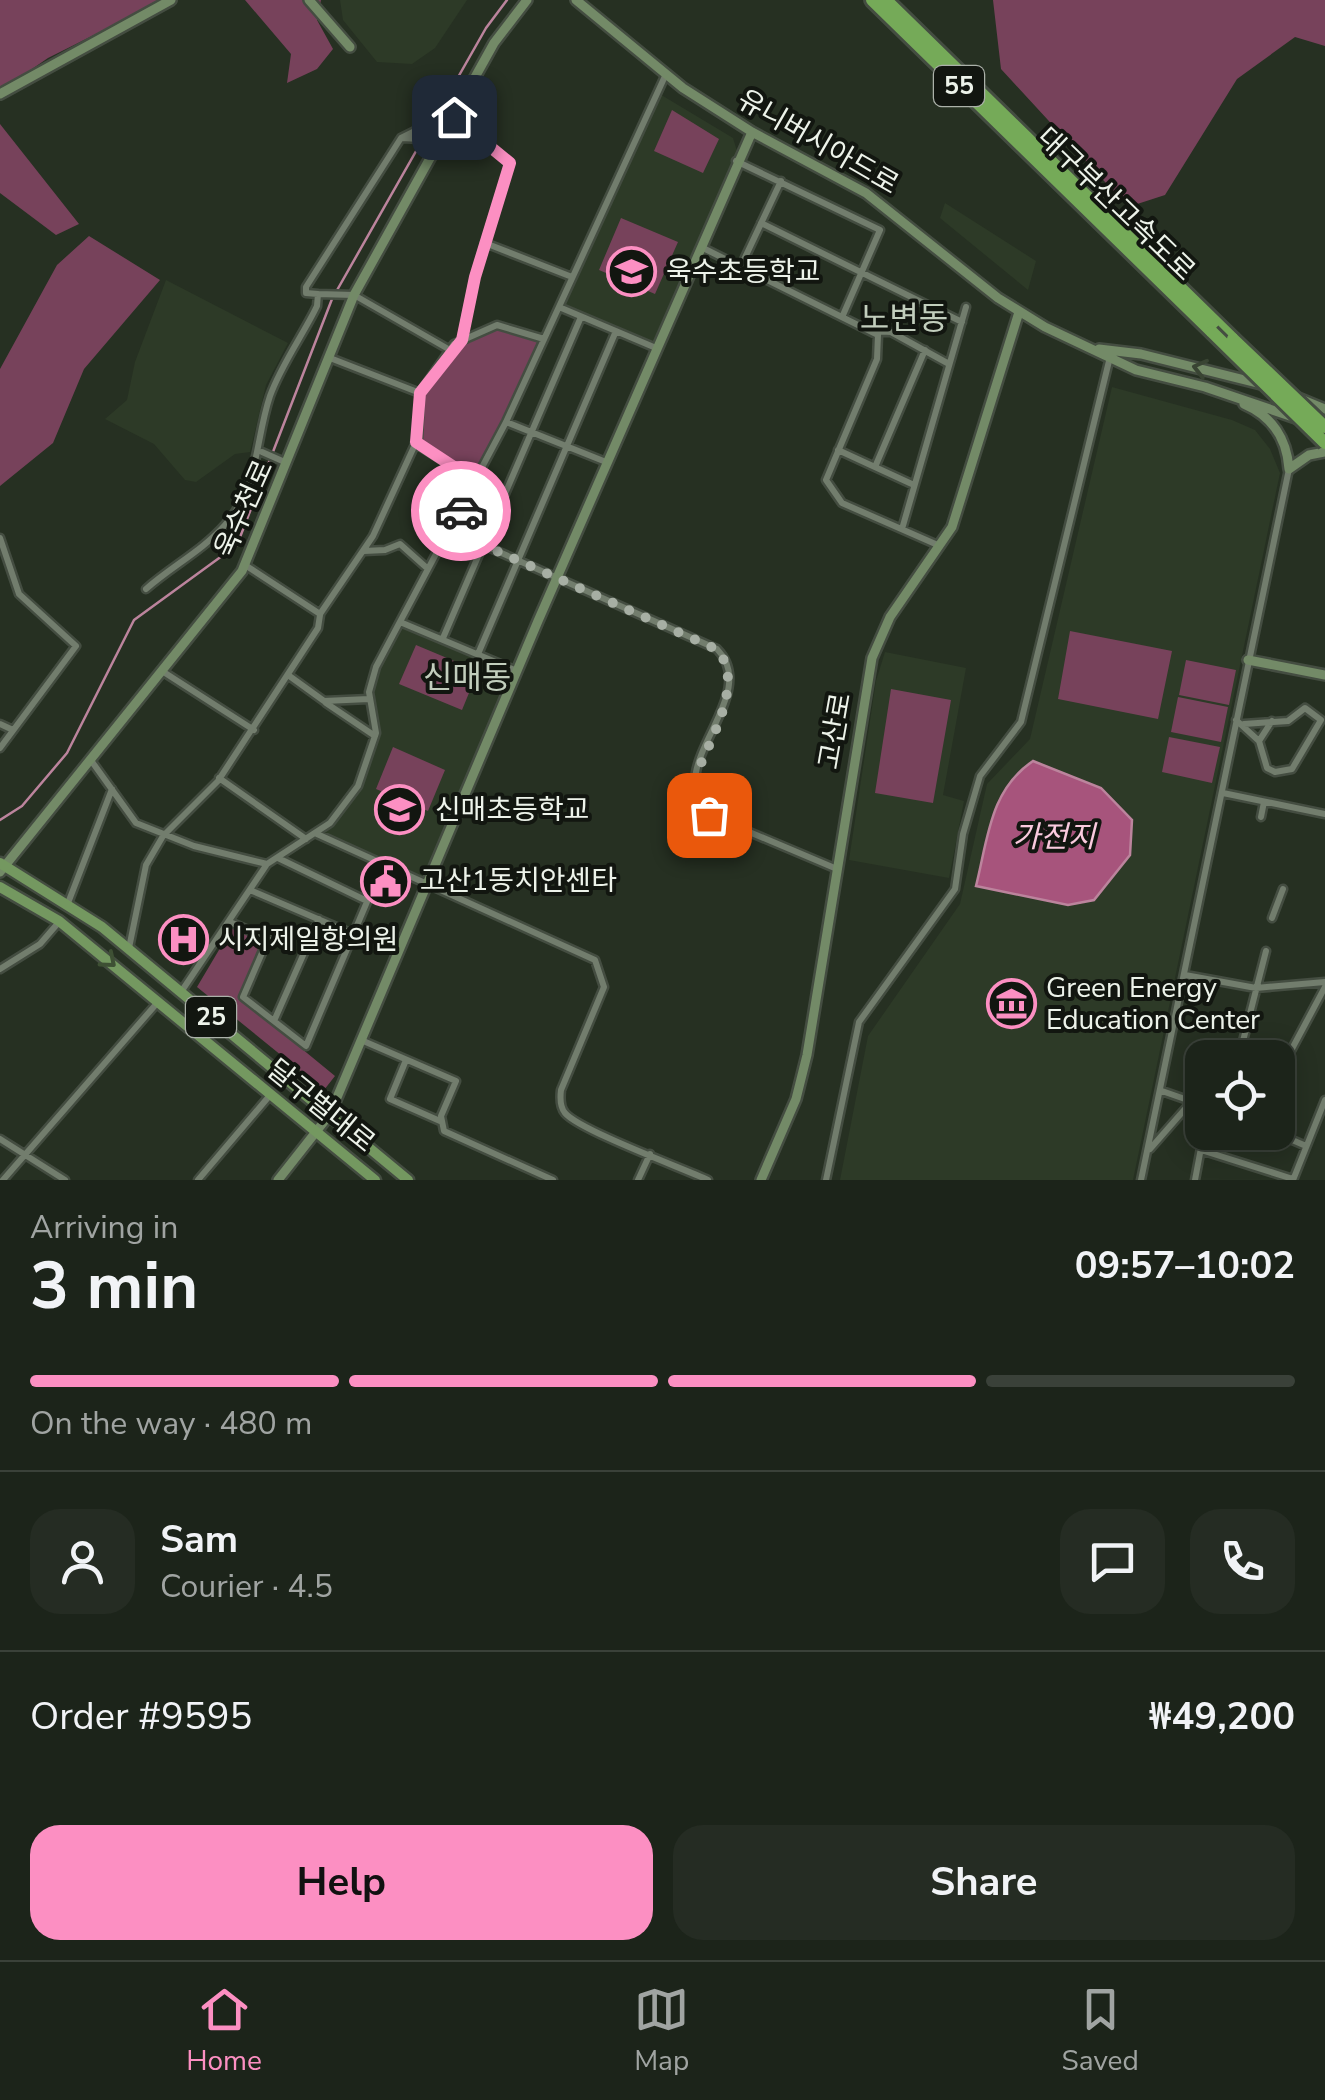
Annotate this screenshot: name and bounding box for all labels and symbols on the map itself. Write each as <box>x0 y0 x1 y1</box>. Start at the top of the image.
road number: 55 <box>934 66 984 106</box>
pin <box>412 75 497 160</box>
street label: 유니버시아드로 <box>730 80 906 204</box>
street label: 대구부산고속도로 <box>1029 119 1203 289</box>
school or university icon: 욱수초등학교 <box>605 246 657 298</box>
place label: 욱수초등학교 <box>666 253 821 291</box>
district label: 노변동 <box>860 297 948 340</box>
one-way arrow <box>1192 359 1209 380</box>
street label: 욱수천로 <box>206 454 282 564</box>
courier <box>411 461 511 561</box>
district label: 신매동 <box>423 656 511 699</box>
street label: 고산로 <box>810 690 860 772</box>
pin <box>667 773 752 858</box>
school or university icon: 신매초등학교 <box>374 784 426 836</box>
place label: 신매초등학교 <box>435 791 590 829</box>
water label: 가전지 <box>1013 817 1098 858</box>
public building icon: 고산1동치안센타 <box>359 855 411 907</box>
place label: 고산1동치안센타 <box>420 862 617 900</box>
hospital icon: 시지제일항의원 <box>157 914 209 966</box>
place label: 시지제일항의원 <box>218 921 398 959</box>
one-way arrow <box>98 949 116 967</box>
place label: Green Energy Education Center <box>1046 969 1260 1039</box>
museum icon: Green Energy Education Center <box>985 978 1037 1030</box>
road number: 25 <box>186 997 236 1037</box>
street label: 달구벌대로 <box>259 1051 383 1161</box>

